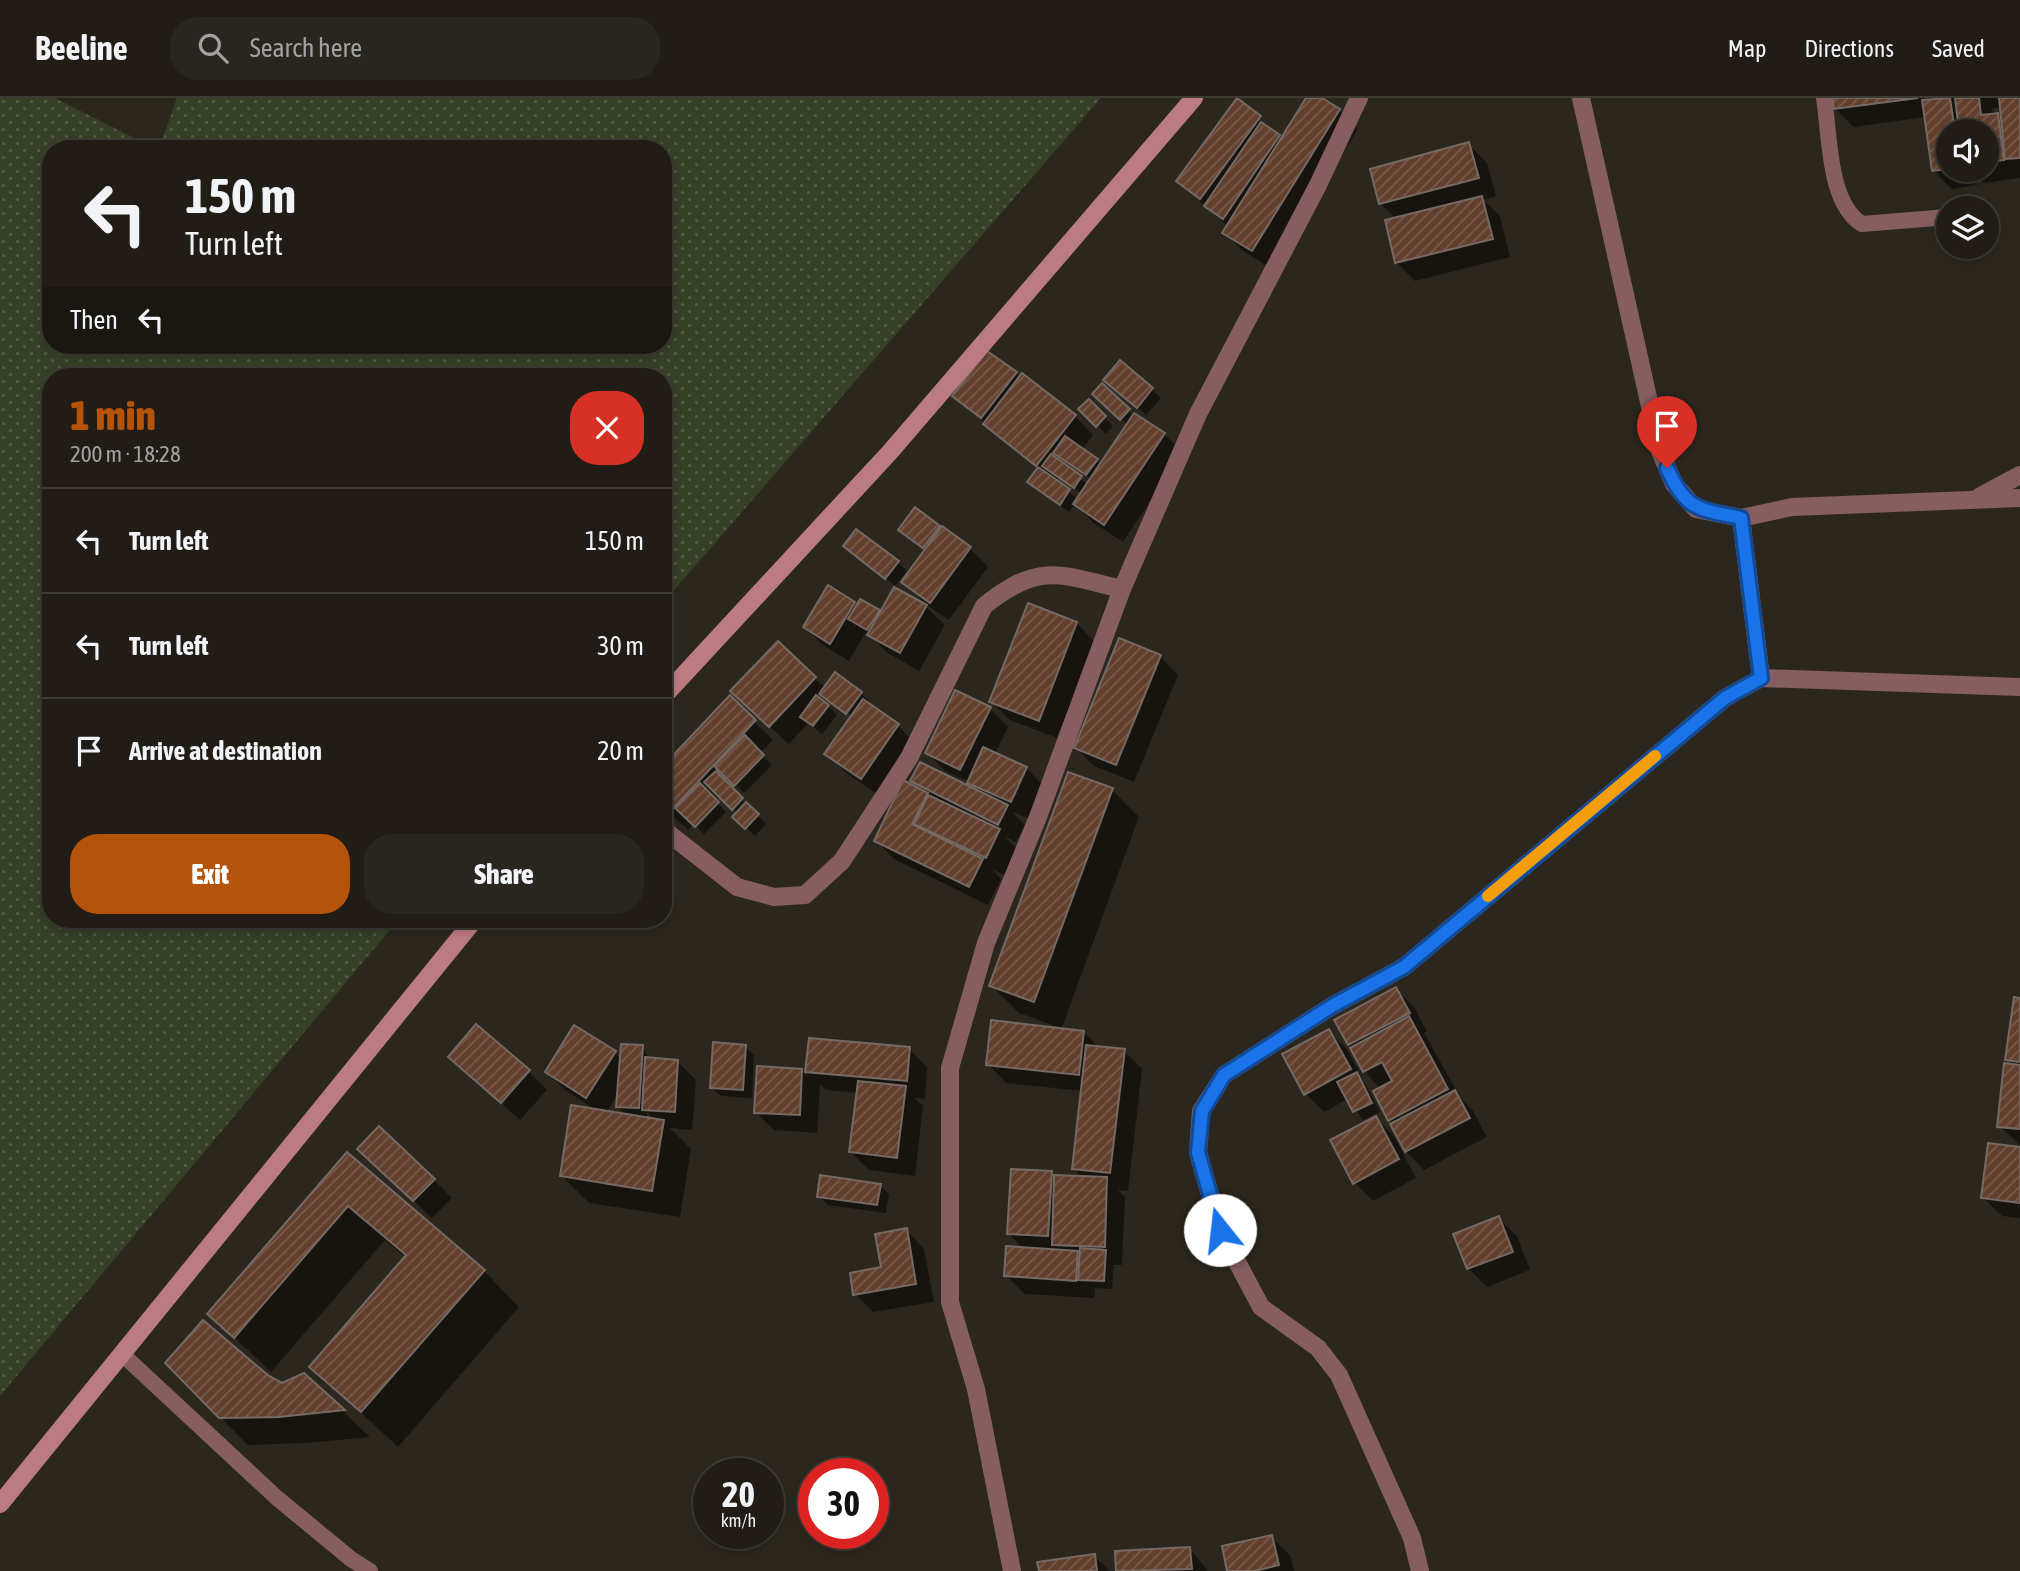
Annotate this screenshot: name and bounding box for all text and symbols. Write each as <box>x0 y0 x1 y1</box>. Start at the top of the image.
search box <box>170 17 660 80</box>
text: Beeline <box>35 29 128 67</box>
icon: search <box>194 29 232 67</box>
text: Search here <box>250 33 362 63</box>
text: Map <box>1728 35 1766 62</box>
text: Directions <box>1804 35 1894 62</box>
text: Saved <box>1932 35 1985 62</box>
map controls <box>1936 119 1999 259</box>
button: sound <box>1936 119 1999 182</box>
text: 150 m <box>185 167 296 223</box>
icon: left <box>70 168 161 259</box>
button: layers <box>1936 196 1999 259</box>
text: Turn left <box>185 225 283 262</box>
icon: left <box>132 301 170 339</box>
text: Then <box>70 305 118 335</box>
text: 1 min <box>70 391 156 439</box>
button: close <box>570 391 644 465</box>
pin <box>1637 396 1697 468</box>
icon: arrive <box>1648 407 1686 445</box>
text: 200 m · 18:28 <box>70 441 181 467</box>
icon: left <box>70 522 108 560</box>
text: Turn left <box>129 526 209 556</box>
text: 150 m <box>585 526 644 556</box>
icon: left <box>70 627 108 665</box>
text: Turn left <box>129 631 209 661</box>
text: 30 m <box>597 631 644 661</box>
icon: arrive <box>70 732 108 770</box>
text: Arrive at destination <box>129 736 322 766</box>
text: 20 m <box>597 736 644 766</box>
button: Exit <box>70 834 350 914</box>
button: Share <box>364 834 644 914</box>
position arrow <box>1183 1193 1257 1267</box>
speed limit sign: 30 <box>798 1458 889 1549</box>
text: 20 <box>722 1474 755 1514</box>
text: km/h <box>721 1510 756 1531</box>

